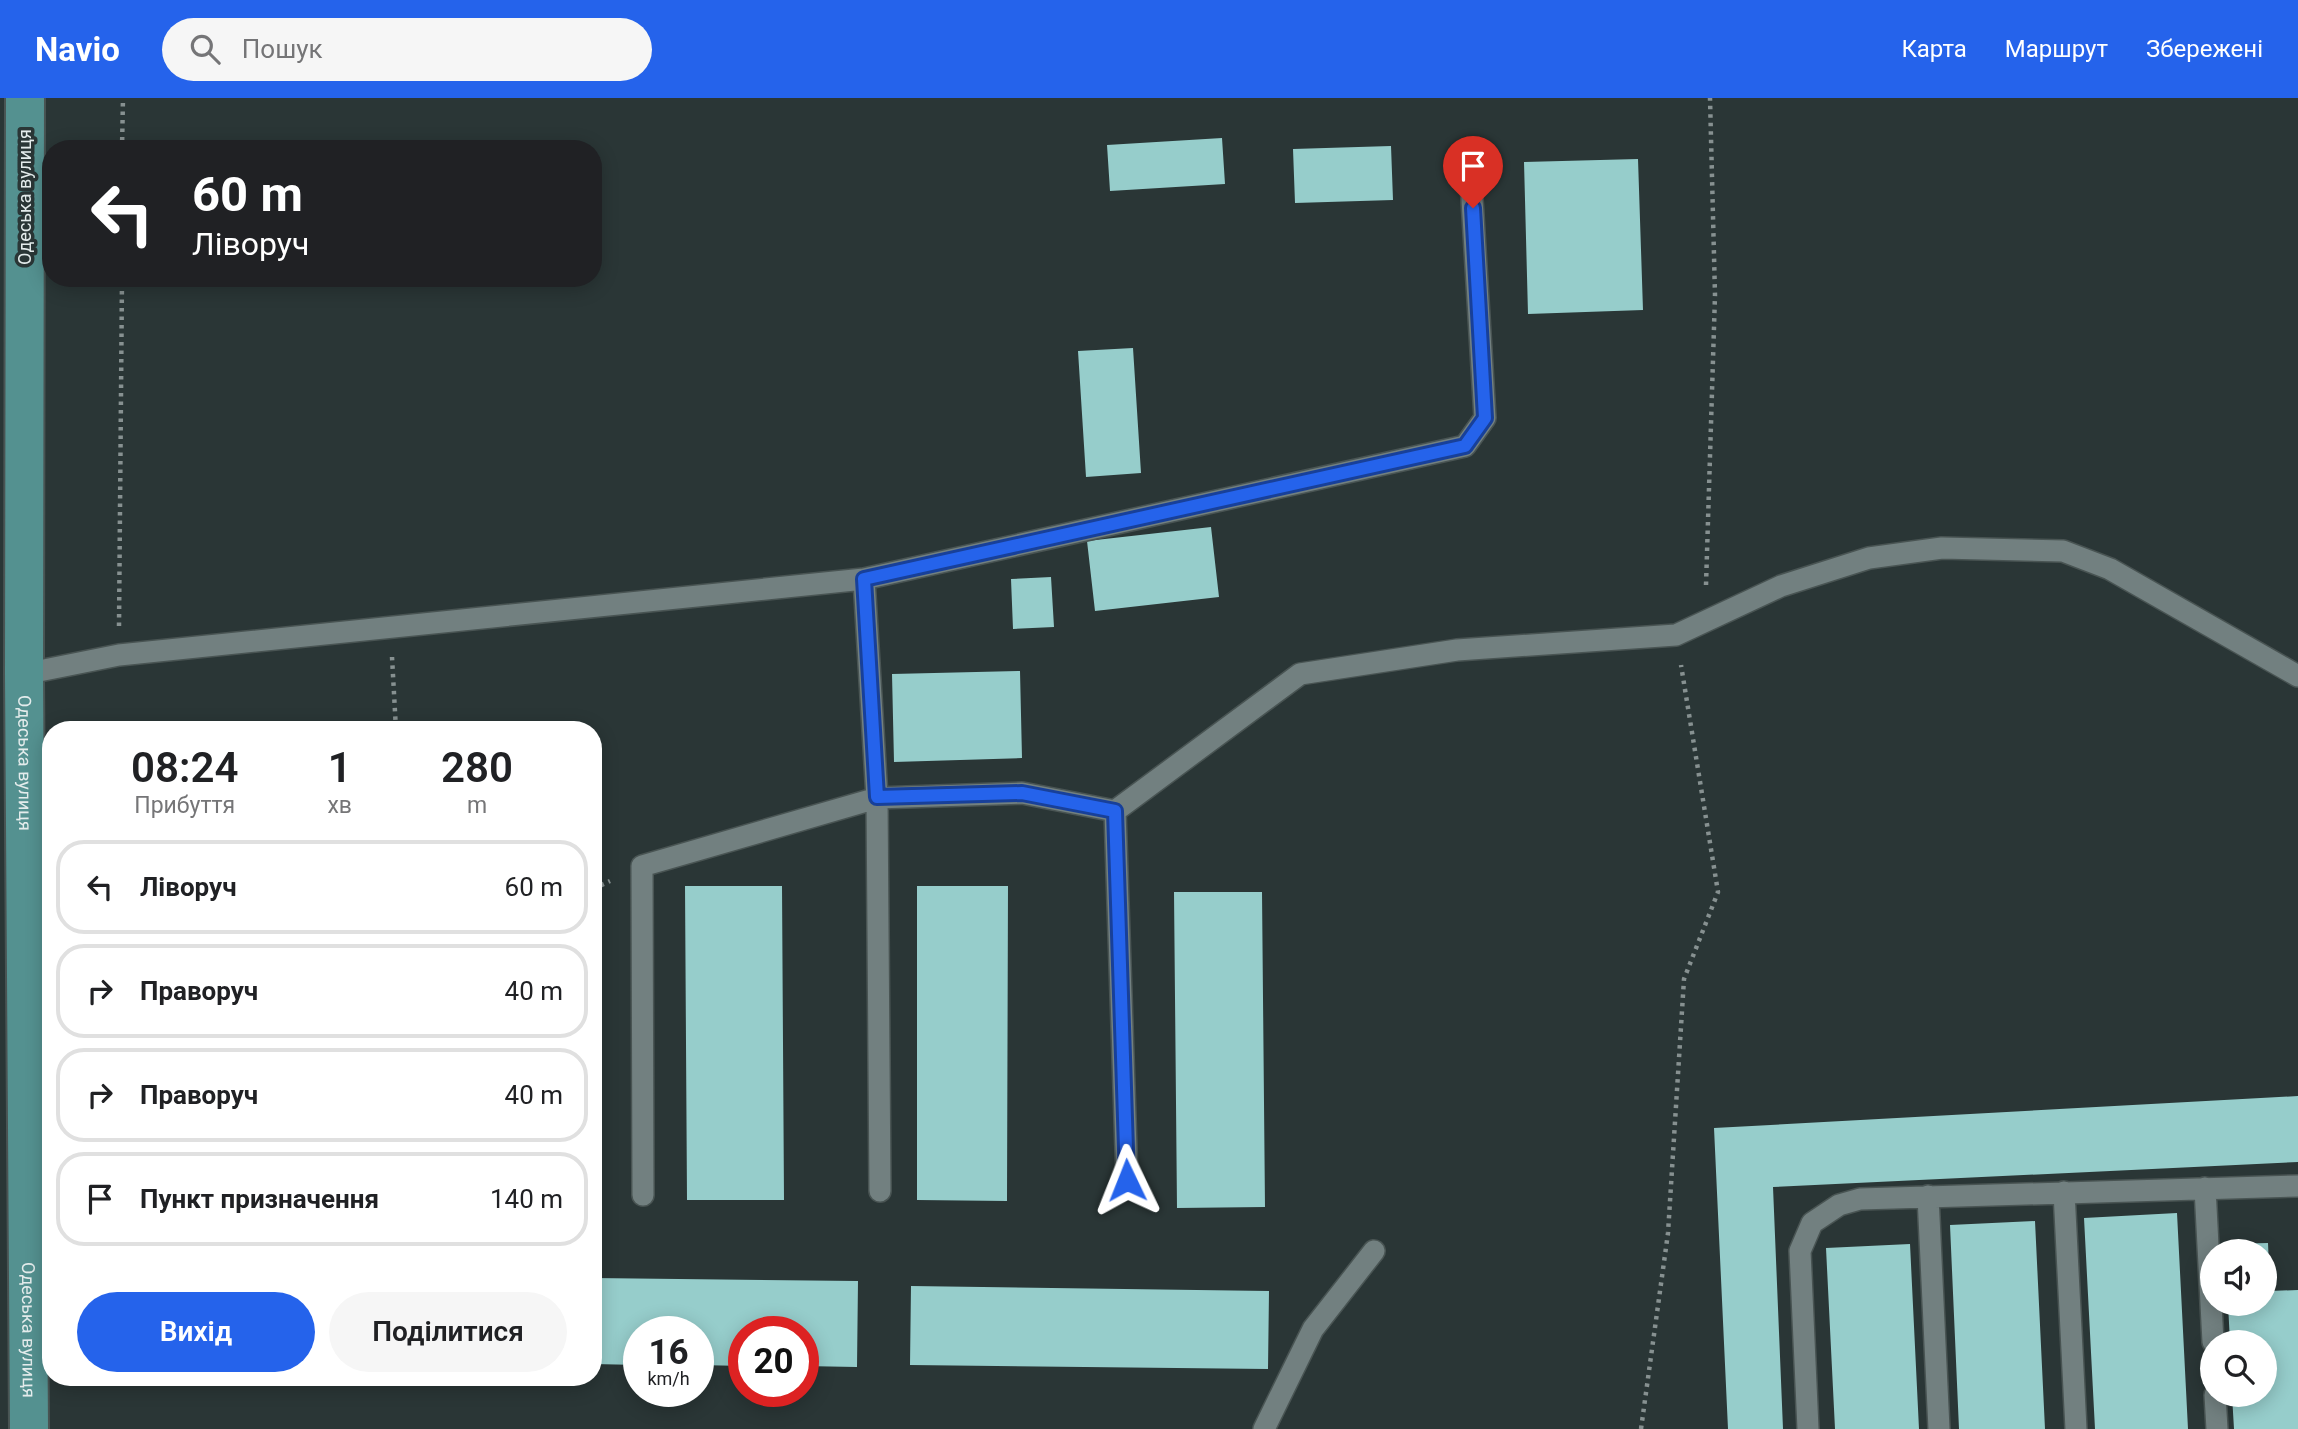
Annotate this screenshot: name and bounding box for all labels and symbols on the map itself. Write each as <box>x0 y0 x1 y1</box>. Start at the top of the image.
street label: Одеська вулиця <box>14 129 35 265</box>
pin <box>1443 136 1503 208</box>
street label: Одеська вулиця <box>14 695 36 831</box>
position arrow <box>1090 1143 1164 1217</box>
street label: Одеська вулиця <box>18 1262 40 1398</box>
speed limit sign: 20 <box>728 1316 819 1407</box>

